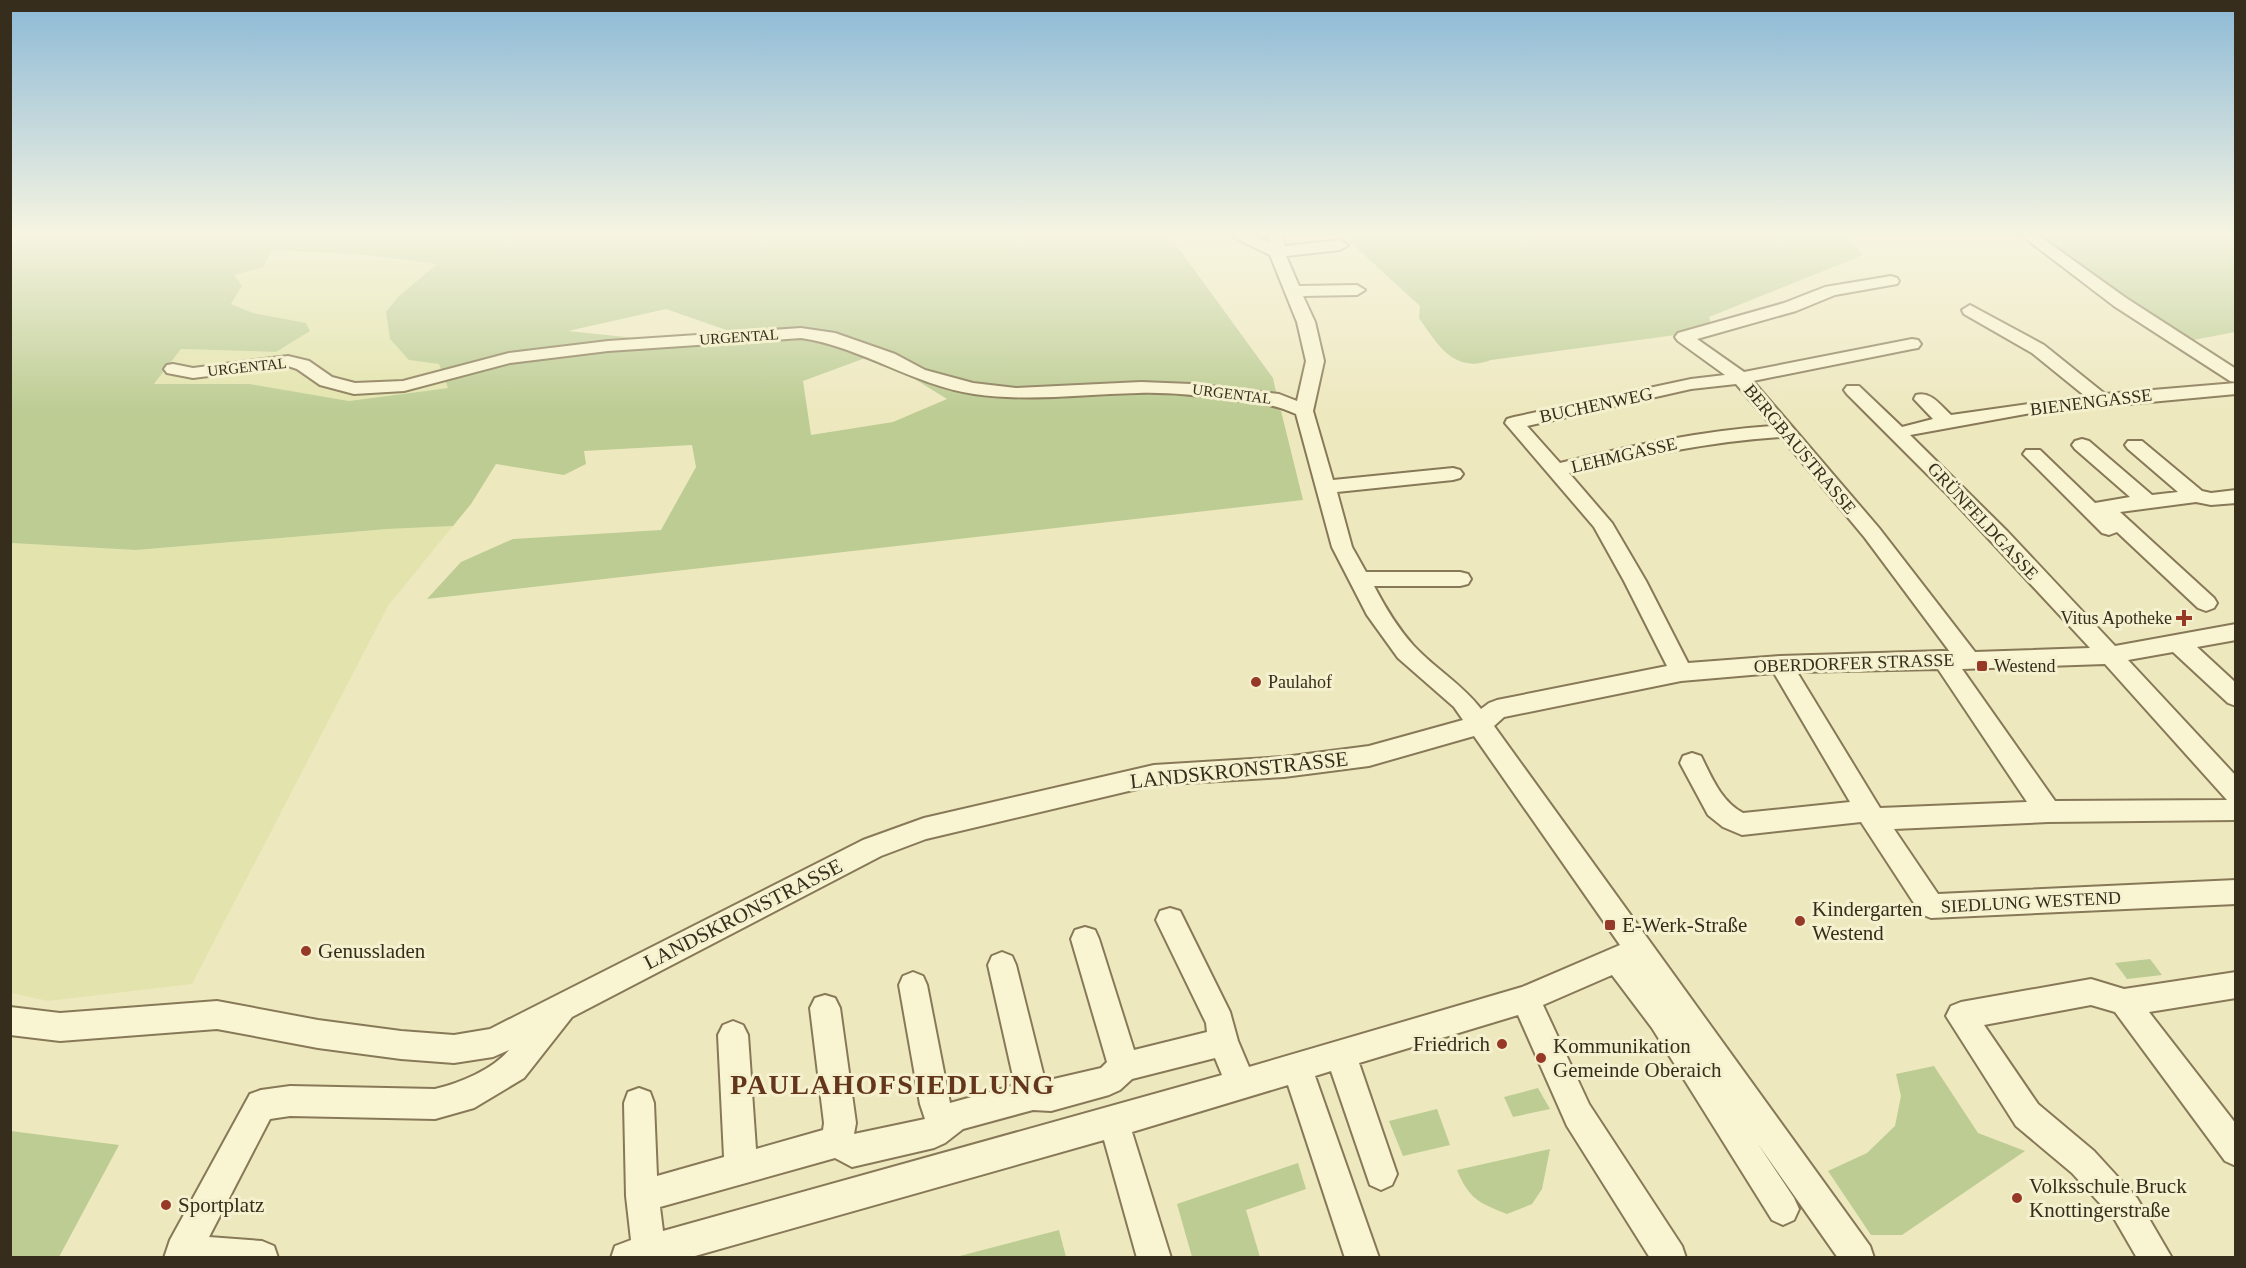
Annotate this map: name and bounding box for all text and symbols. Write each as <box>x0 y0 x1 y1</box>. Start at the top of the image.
street label: URGENTAL <box>699 326 779 348</box>
street label: URGENTAL <box>207 355 287 379</box>
street label: BERGBAUSTRASSE <box>1740 380 1860 518</box>
street label: URGENTAL <box>1192 381 1272 407</box>
street label: BUCHENWEG <box>1538 383 1654 427</box>
street label: BIENENGASSE <box>2029 385 2153 419</box>
street label: LEHMGASSE <box>1569 433 1679 477</box>
street label: GRÜNFELDGASSE <box>1924 458 2042 584</box>
place label: Vitus Apotheke <box>2061 608 2172 628</box>
marker: Vitus Apotheke <box>2177 611 2191 625</box>
street label: OBERDORFER STRASSE <box>1753 650 1955 676</box>
place label: Westend <box>1994 656 2056 676</box>
marker: Westend <box>1975 659 1989 673</box>
place label: Paulahof <box>1268 672 1332 692</box>
marker: Paulahof <box>1249 675 1263 689</box>
street label: LANDSKRONSTRASSE <box>1129 747 1349 793</box>
street label: LANDSKRONSTRASSE <box>640 854 846 974</box>
street label: SIEDLUNG WESTEND <box>1941 887 2121 917</box>
place label: Kindergarten Westend <box>1812 897 1923 945</box>
place label: E-Werk-Straße <box>1622 913 1747 937</box>
marker: Kindergarten Westend <box>1793 914 1807 928</box>
marker: E-Werk-Straße <box>1603 918 1617 932</box>
place label: Genussladen <box>318 939 426 963</box>
marker: Genussladen <box>299 944 313 958</box>
place label: Friedrich <box>1413 1032 1490 1056</box>
place label: Kommunikation Gemeinde Oberaich <box>1553 1034 1722 1082</box>
marker: Friedrich <box>1495 1037 1509 1051</box>
marker: Kommunikation Gemeinde Oberaich <box>1534 1051 1548 1065</box>
district label: PAULAHOFSIEDLUNG <box>730 1069 1056 1100</box>
place label: Volksschule Bruck Knottingerstraße <box>2029 1174 2187 1222</box>
marker: Volksschule Bruck Knottingerstraße <box>2010 1191 2024 1205</box>
place label: Sportplatz <box>178 1193 264 1217</box>
marker: Sportplatz <box>159 1198 173 1212</box>

